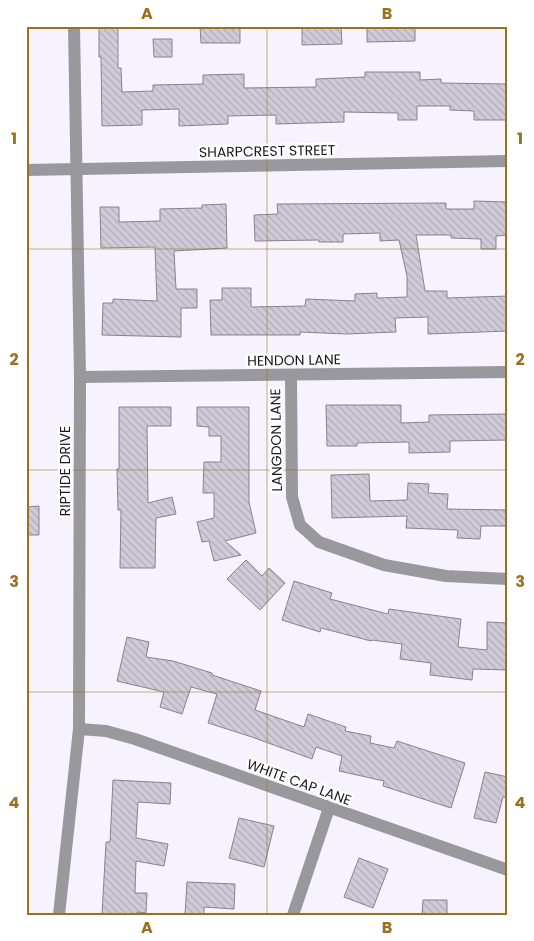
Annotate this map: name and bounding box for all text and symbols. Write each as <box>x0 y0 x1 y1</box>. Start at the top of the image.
text: A <box>141 2 153 25</box>
text: B <box>382 2 392 25</box>
text: 1 <box>11 127 17 150</box>
text: 1 <box>517 127 523 150</box>
street label: SHARPCREST STREET <box>199 140 336 162</box>
text: 2 <box>9 348 19 371</box>
text: 2 <box>515 348 525 371</box>
street label: HENDON LANE <box>247 349 341 371</box>
street label: LANGDON LANE <box>265 388 287 492</box>
street label: RIPTIDE DRIVE <box>55 426 75 516</box>
text: 3 <box>9 570 19 593</box>
text: 3 <box>515 570 525 593</box>
street label: WHITE CAP LANE <box>244 754 354 810</box>
text: 4 <box>9 791 20 814</box>
text: 4 <box>515 791 526 814</box>
text: A <box>141 916 153 939</box>
text: B <box>382 916 392 939</box>

